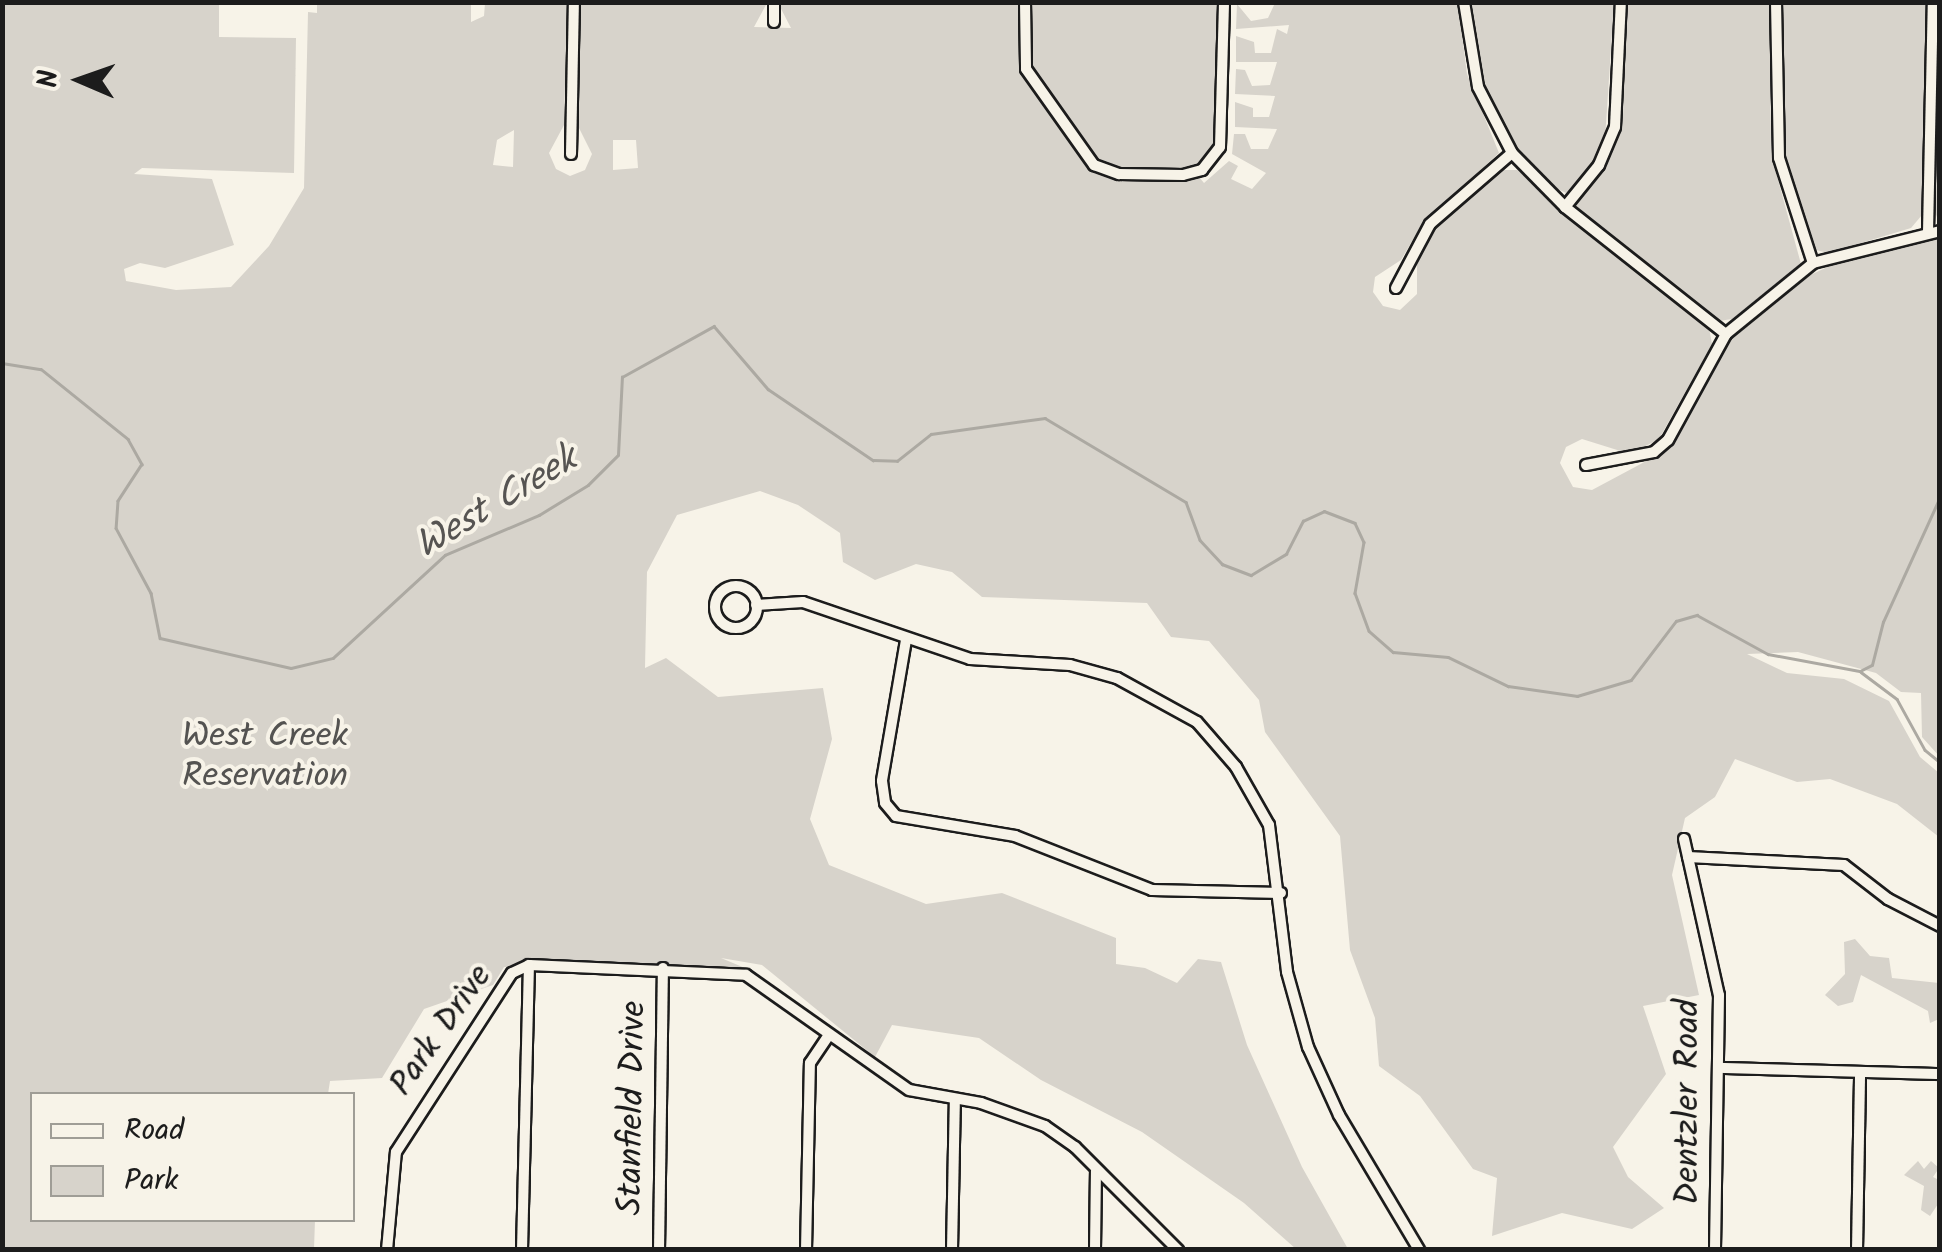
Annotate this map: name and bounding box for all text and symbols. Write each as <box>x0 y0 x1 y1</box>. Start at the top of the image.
north arrow <box>30 30 130 130</box>
text: N <box>27 69 72 89</box>
water label: West Creek <box>408 438 586 570</box>
park label: West Creek Reservation <box>182 716 348 798</box>
street label: Park Drive <box>382 957 502 1105</box>
street label: Dentzler Road <box>1668 999 1710 1205</box>
street label: Stanfield Drive <box>610 1000 656 1216</box>
legend <box>30 1092 355 1222</box>
text: Road <box>124 1107 184 1155</box>
text: Park <box>124 1157 178 1205</box>

